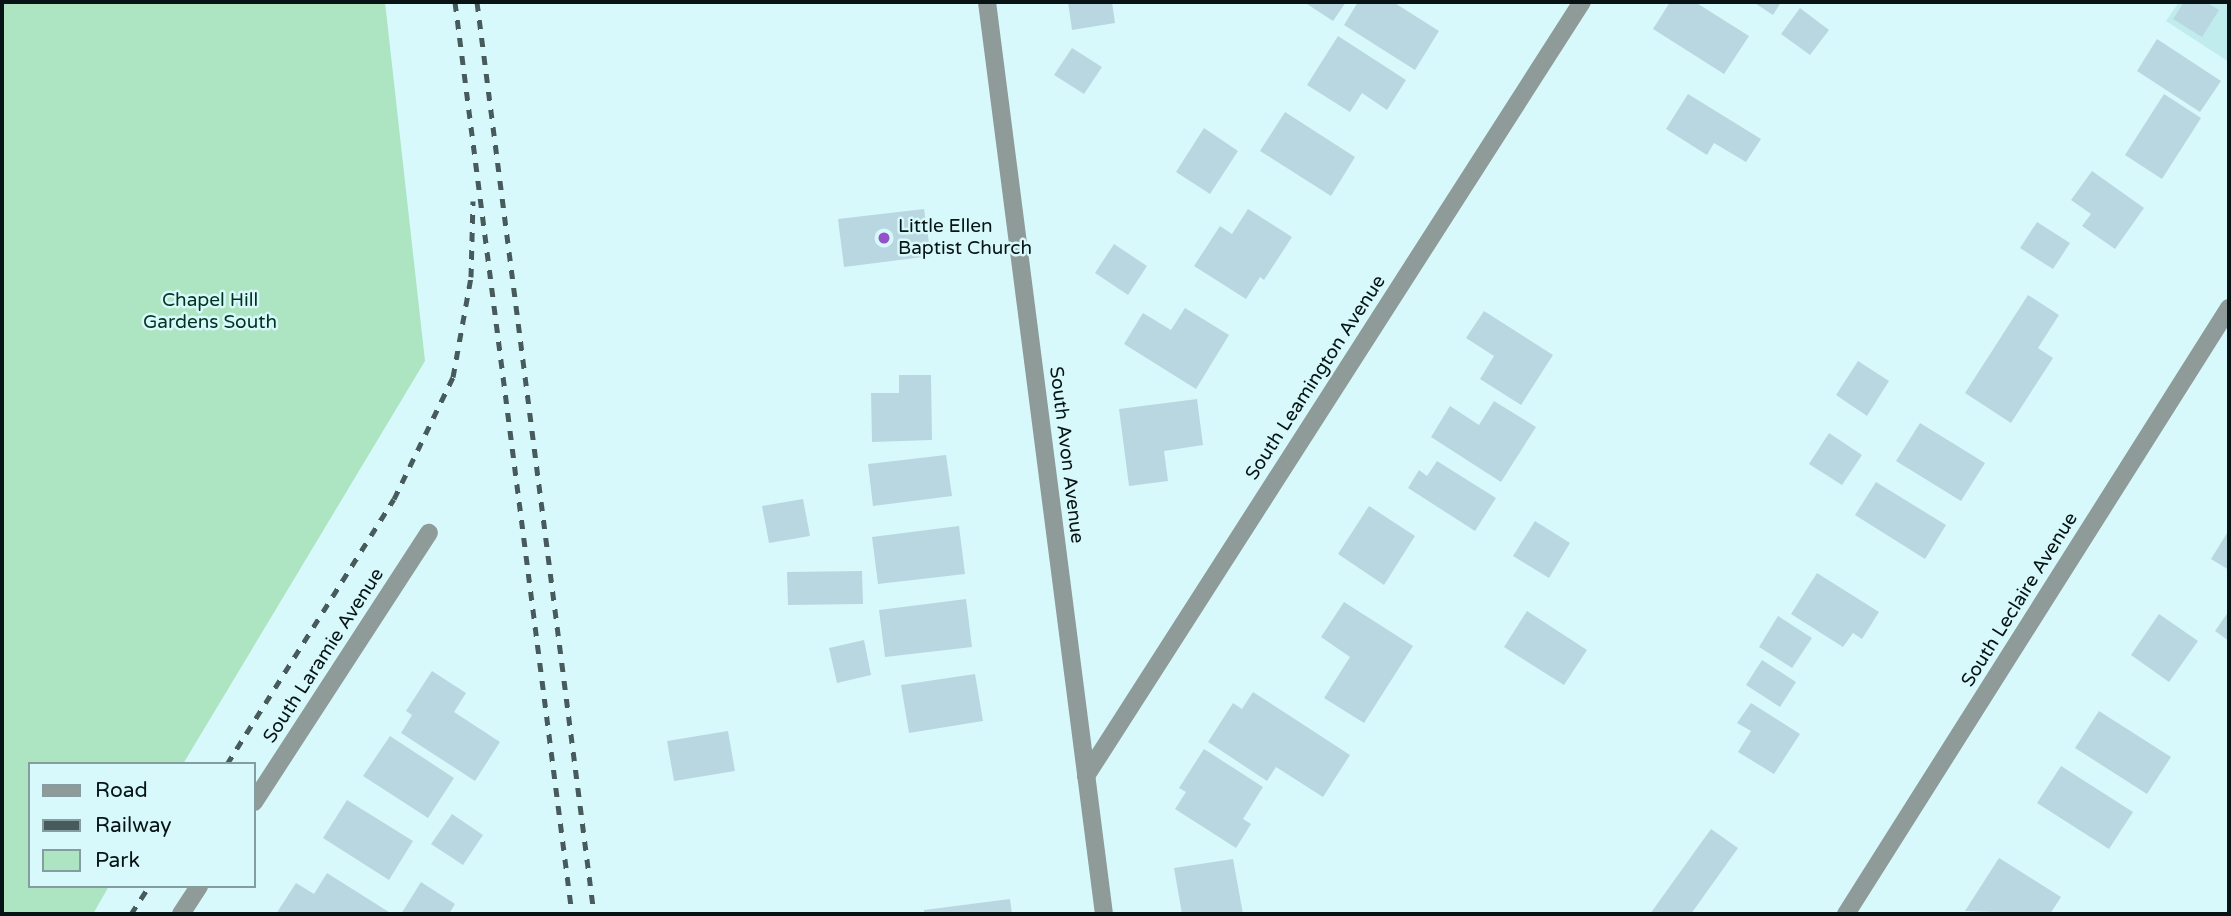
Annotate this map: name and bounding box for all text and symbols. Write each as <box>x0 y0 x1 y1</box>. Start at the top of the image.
place label: Little Ellen Baptist Church <box>898 216 1032 260</box>
marker: Little Ellen Baptist Church <box>876 230 892 246</box>
street label: South Leamington Avenue <box>1241 271 1391 485</box>
park label: Chapel Hill Gardens South <box>143 290 277 334</box>
street label: South Avon Avenue <box>1044 365 1088 545</box>
street label: South Leclaire Avenue <box>1957 509 2083 691</box>
street label: South Laramie Avenue <box>259 564 389 748</box>
legend <box>28 762 256 888</box>
text: Road <box>95 778 148 803</box>
text: Railway <box>95 813 172 838</box>
text: Park <box>95 848 140 873</box>

